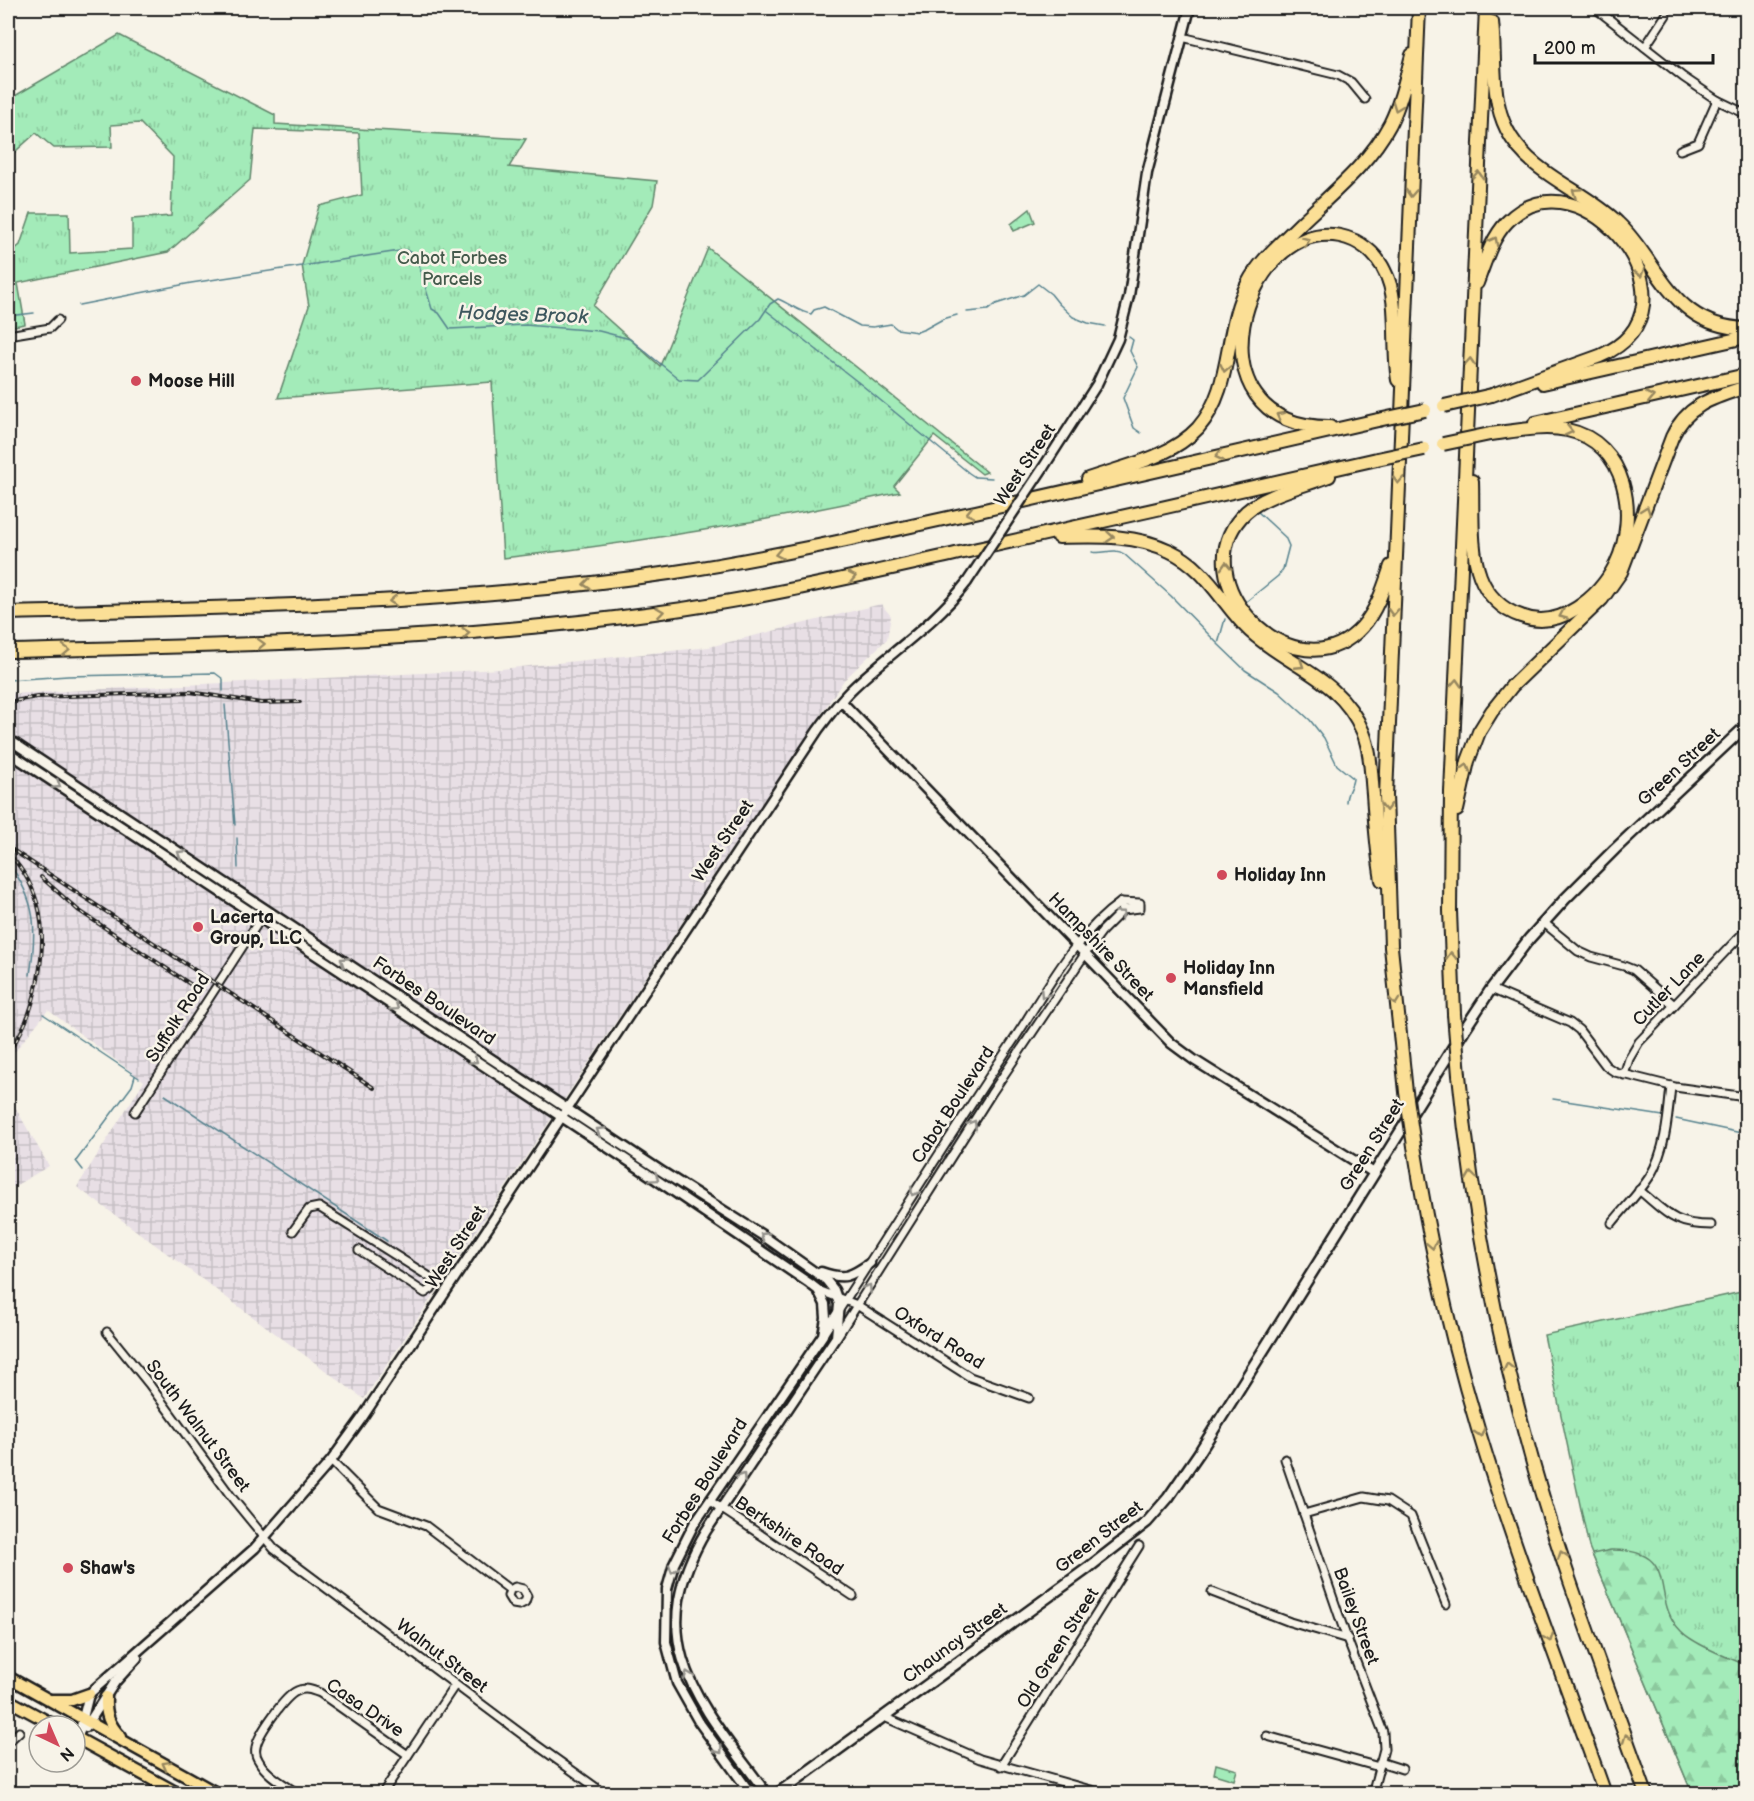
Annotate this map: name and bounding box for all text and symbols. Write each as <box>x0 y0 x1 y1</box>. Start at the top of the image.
scale bar <box>1535 27 1714 65</box>
text: 200 m <box>1544 38 1596 59</box>
one-way arrow <box>1392 100 1404 111</box>
one-way arrow <box>1472 170 1485 179</box>
one-way arrow <box>1572 188 1583 199</box>
one-way arrow <box>1405 189 1418 198</box>
one-way arrow <box>1300 236 1311 248</box>
one-way arrow <box>1487 237 1498 248</box>
park label: Cabot Forbes Parcels <box>397 248 507 290</box>
one-way arrow <box>1633 267 1645 278</box>
water label: Hodges Brook <box>458 301 590 329</box>
one-way arrow <box>1464 358 1477 367</box>
one-way arrow <box>1219 362 1232 372</box>
place label: Moose Hill <box>148 371 235 392</box>
marker: Moose Hill <box>129 374 143 388</box>
one-way arrow <box>1644 392 1654 405</box>
one-way arrow <box>1276 412 1287 423</box>
street label: West Street <box>990 420 1060 510</box>
one-way arrow <box>1564 424 1574 437</box>
one-way arrow <box>1214 449 1224 462</box>
one-way arrow <box>1392 476 1405 485</box>
one-way arrow <box>965 505 975 518</box>
one-way arrow <box>1638 505 1651 516</box>
one-way arrow <box>1106 530 1115 543</box>
one-way arrow <box>775 547 785 560</box>
one-way arrow <box>1220 561 1233 570</box>
one-way arrow <box>847 571 857 584</box>
one-way arrow <box>582 577 591 590</box>
one-way arrow <box>388 594 397 607</box>
one-way arrow <box>655 606 665 618</box>
one-way arrow <box>1386 607 1399 616</box>
one-way arrow <box>1558 607 1569 619</box>
one-way arrow <box>462 627 471 640</box>
one-way arrow <box>256 638 265 650</box>
one-way arrow <box>61 643 70 656</box>
one-way arrow <box>1294 658 1304 670</box>
one-way arrow <box>1449 679 1462 688</box>
street label: Green Street <box>1633 723 1725 811</box>
one-way arrow <box>1459 764 1471 774</box>
one-way arrow <box>50 778 61 789</box>
street label: West Street <box>688 796 758 886</box>
one-way arrow <box>1380 802 1392 811</box>
one-way arrow <box>176 850 187 861</box>
place label: Holiday Inn <box>1234 865 1326 886</box>
marker: Holiday Inn <box>1215 868 1229 882</box>
street label: Hampshire Street <box>1044 888 1158 1006</box>
place label: Lacerta Group, LLC <box>210 907 302 949</box>
one-way arrow <box>1114 910 1125 921</box>
marker: Lacerta Group, LLC <box>191 920 205 934</box>
street label: Cutler Lane <box>1628 947 1710 1030</box>
one-way arrow <box>1445 951 1457 960</box>
street label: Forbes Boulevard <box>369 952 499 1050</box>
one-way arrow <box>340 957 351 968</box>
place label: Holiday Inn Mansfield <box>1183 958 1275 1000</box>
street label: Suffolk Road <box>142 970 214 1066</box>
marker: Holiday Inn Mansfield <box>1164 971 1178 985</box>
one-way arrow <box>1040 987 1051 998</box>
one-way arrow <box>1388 997 1401 1006</box>
one-way arrow <box>388 1000 399 1011</box>
street label: Cabot Boulevard <box>907 1042 999 1168</box>
one-way arrow <box>467 1053 478 1064</box>
street label: Green Street <box>1335 1094 1409 1195</box>
one-way arrow <box>965 1120 977 1130</box>
one-way arrow <box>596 1127 607 1138</box>
one-way arrow <box>648 1171 659 1182</box>
one-way arrow <box>1465 1171 1478 1180</box>
one-way arrow <box>909 1186 921 1196</box>
street label: West Street <box>421 1201 491 1292</box>
one-way arrow <box>760 1232 771 1243</box>
one-way arrow <box>1425 1239 1438 1249</box>
one-way arrow <box>861 1284 872 1295</box>
street label: Oxford Road <box>890 1302 988 1374</box>
street label: South Walnut Street <box>142 1356 255 1496</box>
one-way arrow <box>1502 1362 1515 1372</box>
street label: Forbes Boulevard <box>658 1415 752 1547</box>
one-way arrow <box>1473 1428 1485 1438</box>
one-way arrow <box>734 1473 746 1483</box>
street label: Berkshire Road <box>731 1492 847 1580</box>
street label: Green Street <box>1051 1496 1147 1578</box>
one-way arrow <box>1556 1550 1569 1560</box>
place label: Shaw's <box>80 1558 135 1579</box>
marker: Shaw's <box>61 1561 75 1575</box>
one-way arrow <box>667 1564 680 1574</box>
street label: Bailey Street <box>1329 1564 1383 1668</box>
street label: Old Green Street <box>1013 1584 1104 1712</box>
street label: Chauncy Street <box>899 1598 1011 1688</box>
street label: Walnut Street <box>392 1615 492 1698</box>
one-way arrow <box>1542 1632 1555 1643</box>
one-way arrow <box>682 1670 695 1681</box>
street label: Casa Drive <box>322 1674 408 1742</box>
north arrow <box>27 1714 87 1774</box>
one-way arrow <box>1621 1733 1634 1744</box>
text: N <box>55 1743 77 1765</box>
one-way arrow <box>712 1743 723 1754</box>
one-way arrow <box>162 1761 173 1772</box>

